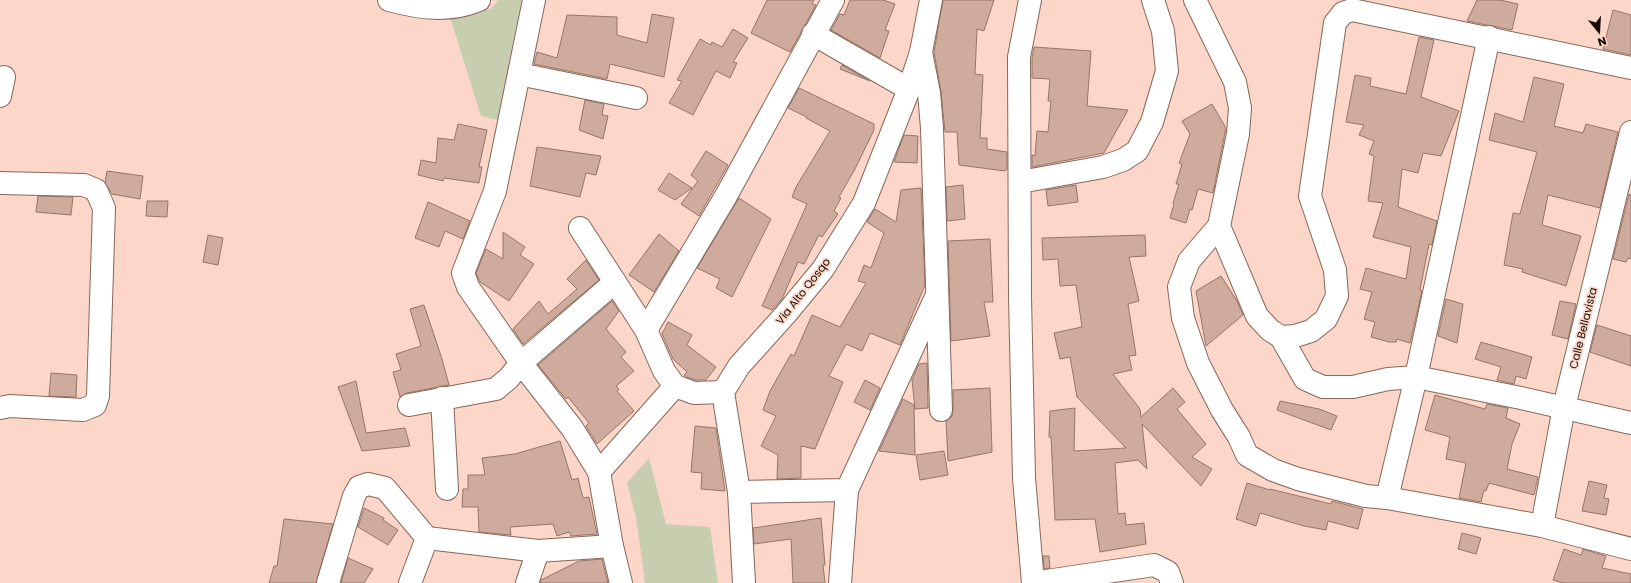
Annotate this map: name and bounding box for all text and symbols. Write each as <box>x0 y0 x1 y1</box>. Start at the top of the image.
north arrow <box>1579 12 1619 52</box>
text: N <box>1596 33 1609 50</box>
street label: Via Alto Qosqo <box>772 254 834 328</box>
street label: Calle Bellavista <box>1565 286 1601 370</box>

